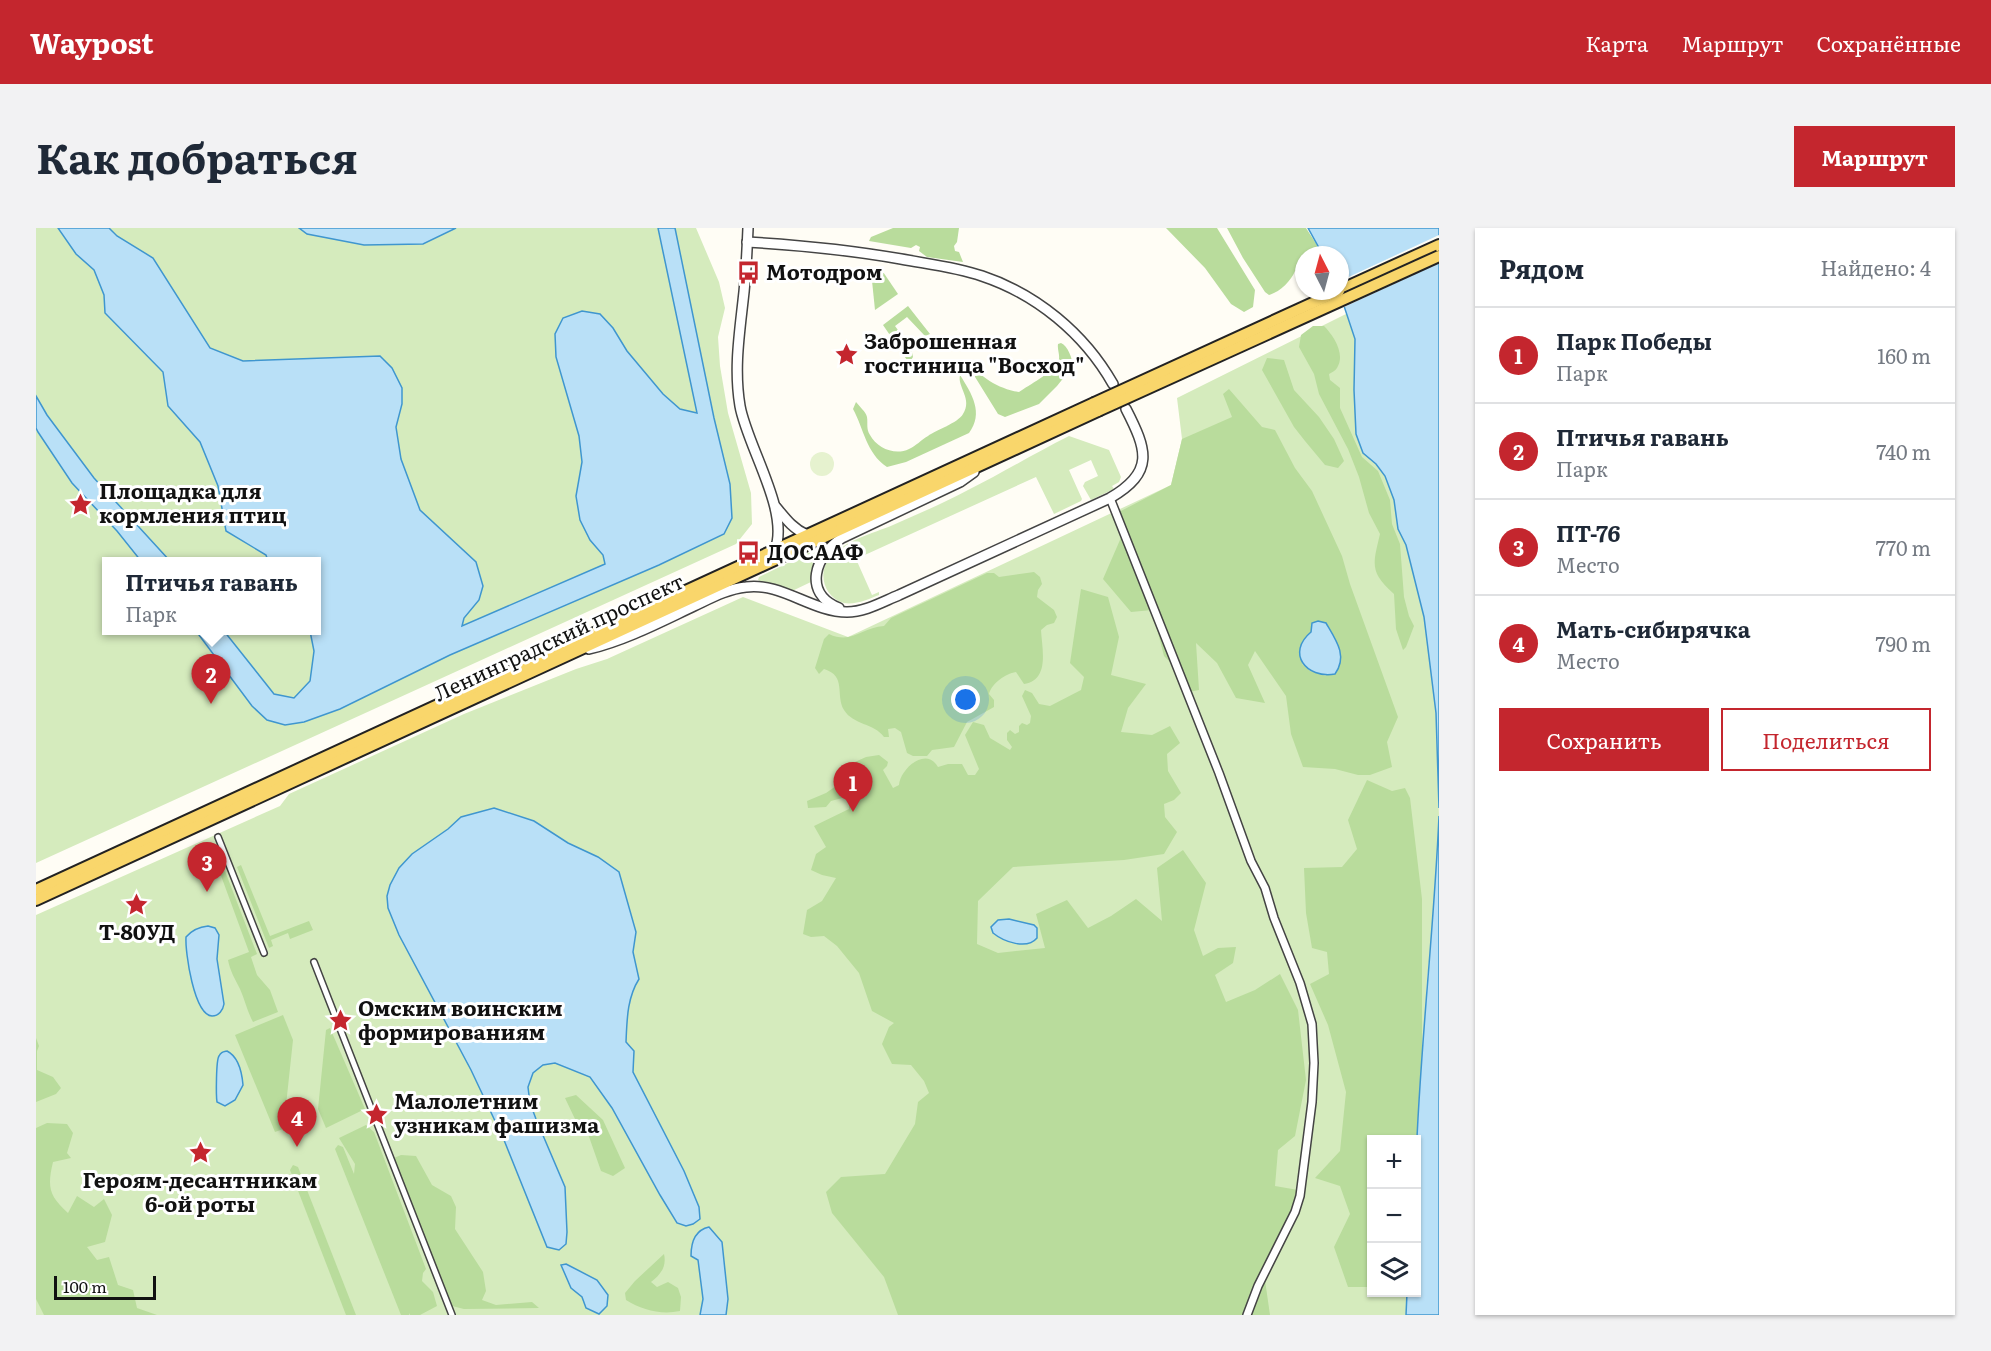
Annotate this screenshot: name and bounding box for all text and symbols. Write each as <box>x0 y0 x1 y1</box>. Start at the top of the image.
text: Waypost <box>30 21 154 63</box>
text: Карта <box>1585 27 1648 58</box>
text: Маршрут <box>1681 27 1783 58</box>
text: Сохранённые <box>1816 27 1961 58</box>
text: Как добраться <box>36 125 358 187</box>
button: Маршрут <box>1794 126 1955 187</box>
north arrow <box>1295 246 1349 300</box>
text: Рядом <box>1499 248 1584 287</box>
text: Найдено: 4 <box>1820 252 1931 282</box>
place label: Мотодром <box>766 255 882 286</box>
bus stop icon: Мотодром <box>735 260 761 286</box>
place label: Заброшенная гостиница "Восход" <box>864 324 1084 379</box>
text: Парк Победы <box>1556 324 1712 357</box>
text: 1 <box>1514 340 1523 370</box>
text: 160 m <box>1877 340 1931 370</box>
place icon: Заброшенная гостиница "Восход" <box>833 341 859 367</box>
text: Парк <box>1556 357 1608 387</box>
text: Птичья гавань <box>1556 420 1729 453</box>
text: 2 <box>1513 436 1524 466</box>
text: 740 m <box>1876 436 1931 466</box>
text: Парк <box>1556 453 1608 483</box>
place label: Площадка для кормления птиц <box>99 474 286 529</box>
place icon: Площадка для кормления птиц <box>68 491 94 517</box>
text: ПТ-76 <box>1556 516 1620 549</box>
text: 3 <box>1513 532 1524 562</box>
text: 770 m <box>1876 532 1931 562</box>
place label: ДОСААФ <box>767 535 864 566</box>
bus stop icon: ДОСААФ <box>736 540 762 566</box>
text: Место <box>1556 549 1620 579</box>
popup <box>102 557 321 635</box>
street label: Ленинградский проспект <box>428 564 688 707</box>
text: Птичья гавань <box>125 565 298 598</box>
text: Парк <box>125 598 177 628</box>
text: Мать-сибирячка <box>1556 612 1751 645</box>
text: 4 <box>1512 628 1525 658</box>
text: 790 m <box>1875 628 1931 658</box>
text: Место <box>1556 645 1620 675</box>
pin: 2 <box>192 654 231 704</box>
your location <box>951 685 980 714</box>
button: Сохранить <box>1499 708 1709 771</box>
button: Поделиться <box>1721 708 1931 771</box>
pin: 1 <box>834 762 872 812</box>
pin: 3 <box>188 842 226 892</box>
place icon: Т-80УД <box>124 892 150 918</box>
place label: Т-80УД <box>99 915 175 946</box>
place label: Омским воинским формированиям <box>358 991 563 1046</box>
place icon: Омским воинским формированиям <box>327 1008 353 1034</box>
place label: Малолетним узникам фашизма <box>394 1084 600 1139</box>
pin: 4 <box>278 1098 316 1147</box>
place icon: Малолетним узникам фашизма <box>363 1101 389 1127</box>
map controls <box>1367 1135 1421 1297</box>
button: + <box>1367 1135 1421 1189</box>
place icon: Героям-десантникам 6-ой роты <box>187 1140 213 1166</box>
place label: Героям-десантникам 6-ой роты <box>83 1163 317 1218</box>
button: − <box>1367 1189 1421 1243</box>
button: layers <box>1367 1243 1421 1297</box>
scale bar <box>54 1273 156 1300</box>
text: 100 m <box>63 1274 107 1298</box>

